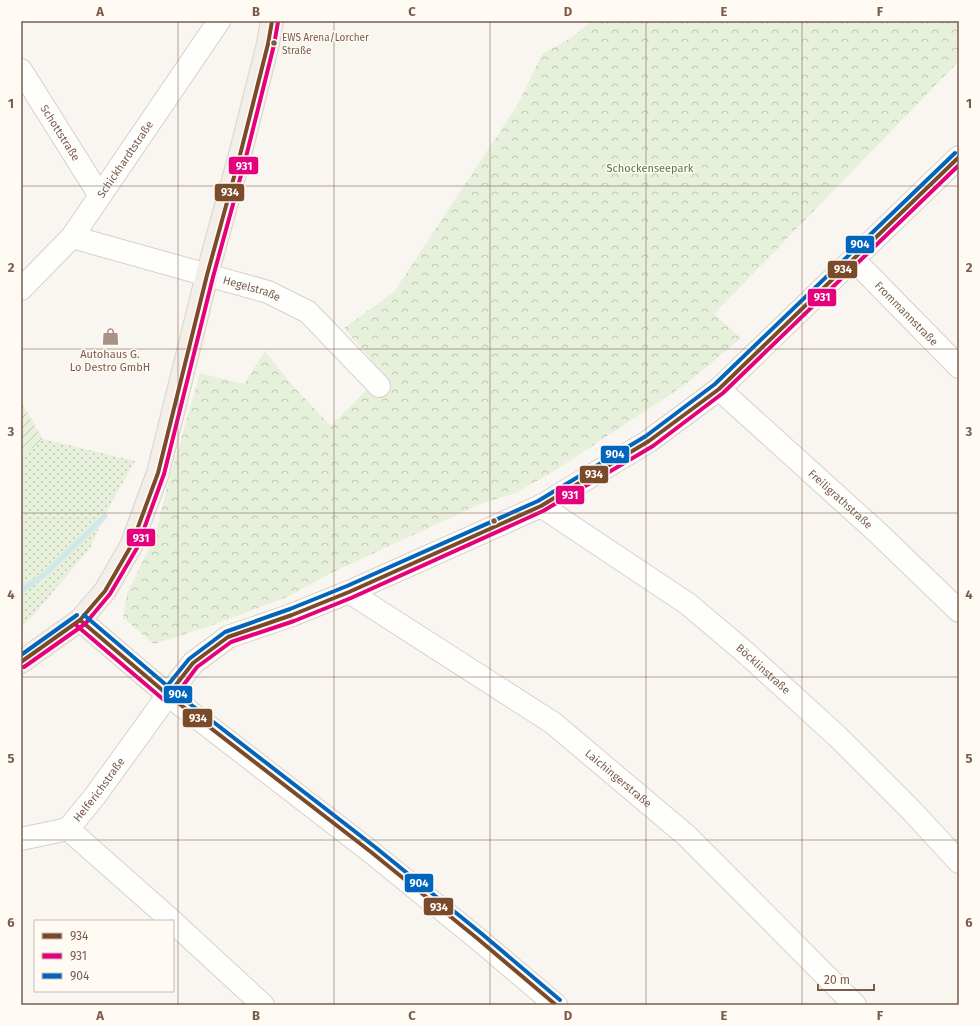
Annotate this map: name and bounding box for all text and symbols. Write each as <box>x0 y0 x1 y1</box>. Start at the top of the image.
text: A <box>95 4 104 19</box>
text: B <box>252 4 260 19</box>
text: C <box>408 4 416 19</box>
text: D <box>564 4 573 19</box>
text: E <box>721 4 728 19</box>
text: F <box>877 4 884 19</box>
place label: EWS Arena/Lorcher Straße <box>282 32 369 57</box>
marker: EWS Arena/Lorcher Straße <box>269 38 279 48</box>
text: 1 <box>8 96 14 111</box>
text: 1 <box>966 96 972 111</box>
street label: Schottstraße <box>37 103 82 163</box>
street label: Schickhardtstraße <box>95 119 156 200</box>
line badge: 931 <box>228 156 259 175</box>
text: 931 <box>236 160 252 173</box>
park label: Schockenseepark <box>607 162 694 175</box>
line badge: 934 <box>214 183 245 202</box>
text: 934 <box>221 186 239 199</box>
line badge: 904 <box>845 235 875 254</box>
text: 904 <box>851 238 869 251</box>
text: 2 <box>8 260 15 275</box>
line badge: 934 <box>827 260 858 279</box>
text: 2 <box>966 260 973 275</box>
text: 934 <box>834 263 852 276</box>
street label: Hegelstraße <box>221 274 283 304</box>
street label: Frommannstraße <box>872 279 940 349</box>
line badge: 931 <box>807 288 837 307</box>
text: 931 <box>814 291 830 304</box>
shop icon: Autohaus G. Lo Destro GmbH <box>100 326 120 346</box>
place label: Autohaus G. Lo Destro GmbH <box>70 348 150 374</box>
text: 3 <box>7 424 15 439</box>
text: 3 <box>965 424 973 439</box>
line badge: 904 <box>600 445 630 464</box>
text: 904 <box>606 448 624 461</box>
line badge: 934 <box>579 465 609 484</box>
street label: Freiligrathstraße <box>806 467 875 532</box>
text: 934 <box>585 468 603 481</box>
line badge: 931 <box>555 485 585 505</box>
text: 931 <box>562 489 578 502</box>
unlabelled marker <box>489 516 499 526</box>
line badge: 931 <box>126 528 156 547</box>
text: 931 <box>133 532 149 545</box>
text: 4 <box>7 587 15 602</box>
text: 4 <box>965 587 973 602</box>
street label: Böcklinstraße <box>733 641 793 697</box>
line badge: 904 <box>163 685 193 704</box>
text: 904 <box>169 688 187 701</box>
line badge: 934 <box>182 708 213 728</box>
text: 934 <box>189 712 207 725</box>
street label: Laichingerstraße <box>582 747 654 810</box>
text: 5 <box>8 751 15 766</box>
text: 5 <box>966 751 973 766</box>
street label: Helferichstraße <box>71 755 128 824</box>
line badge: 904 <box>404 873 434 893</box>
text: 904 <box>410 877 428 890</box>
line badge: 934 <box>423 897 454 916</box>
text: 934 <box>430 901 448 914</box>
text: 6 <box>7 915 15 930</box>
text: 6 <box>965 915 973 930</box>
legend <box>34 920 174 992</box>
text: 934 <box>70 929 89 943</box>
text: 931 <box>70 949 87 963</box>
scale bar <box>818 966 874 992</box>
text: 904 <box>70 969 90 983</box>
text: 20 m <box>824 973 850 987</box>
text: A <box>95 1008 104 1023</box>
text: B <box>252 1008 260 1023</box>
text: C <box>408 1008 416 1023</box>
text: D <box>564 1008 573 1023</box>
text: E <box>721 1008 728 1023</box>
text: F <box>877 1008 884 1023</box>

